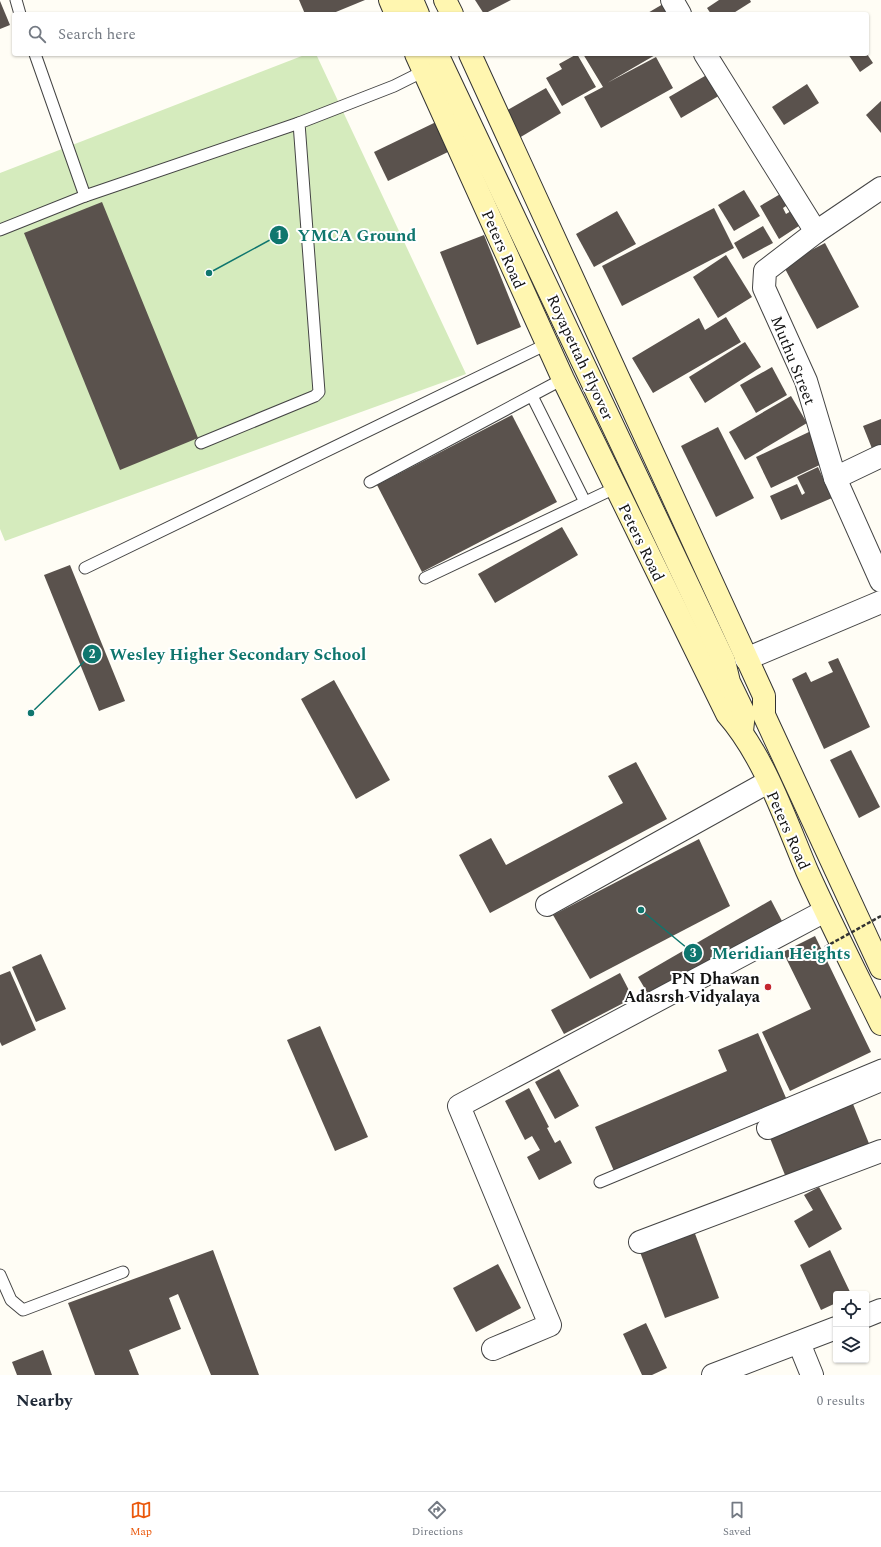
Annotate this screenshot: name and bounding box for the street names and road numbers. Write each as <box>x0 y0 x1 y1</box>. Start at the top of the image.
street label: Peters Road <box>475 206 531 293</box>
street label: Royapettah Flyover <box>540 291 620 424</box>
street label: Muthu Street <box>764 312 822 409</box>
street label: Peters Road <box>612 499 670 586</box>
street label: Peters Road <box>760 787 816 874</box>

